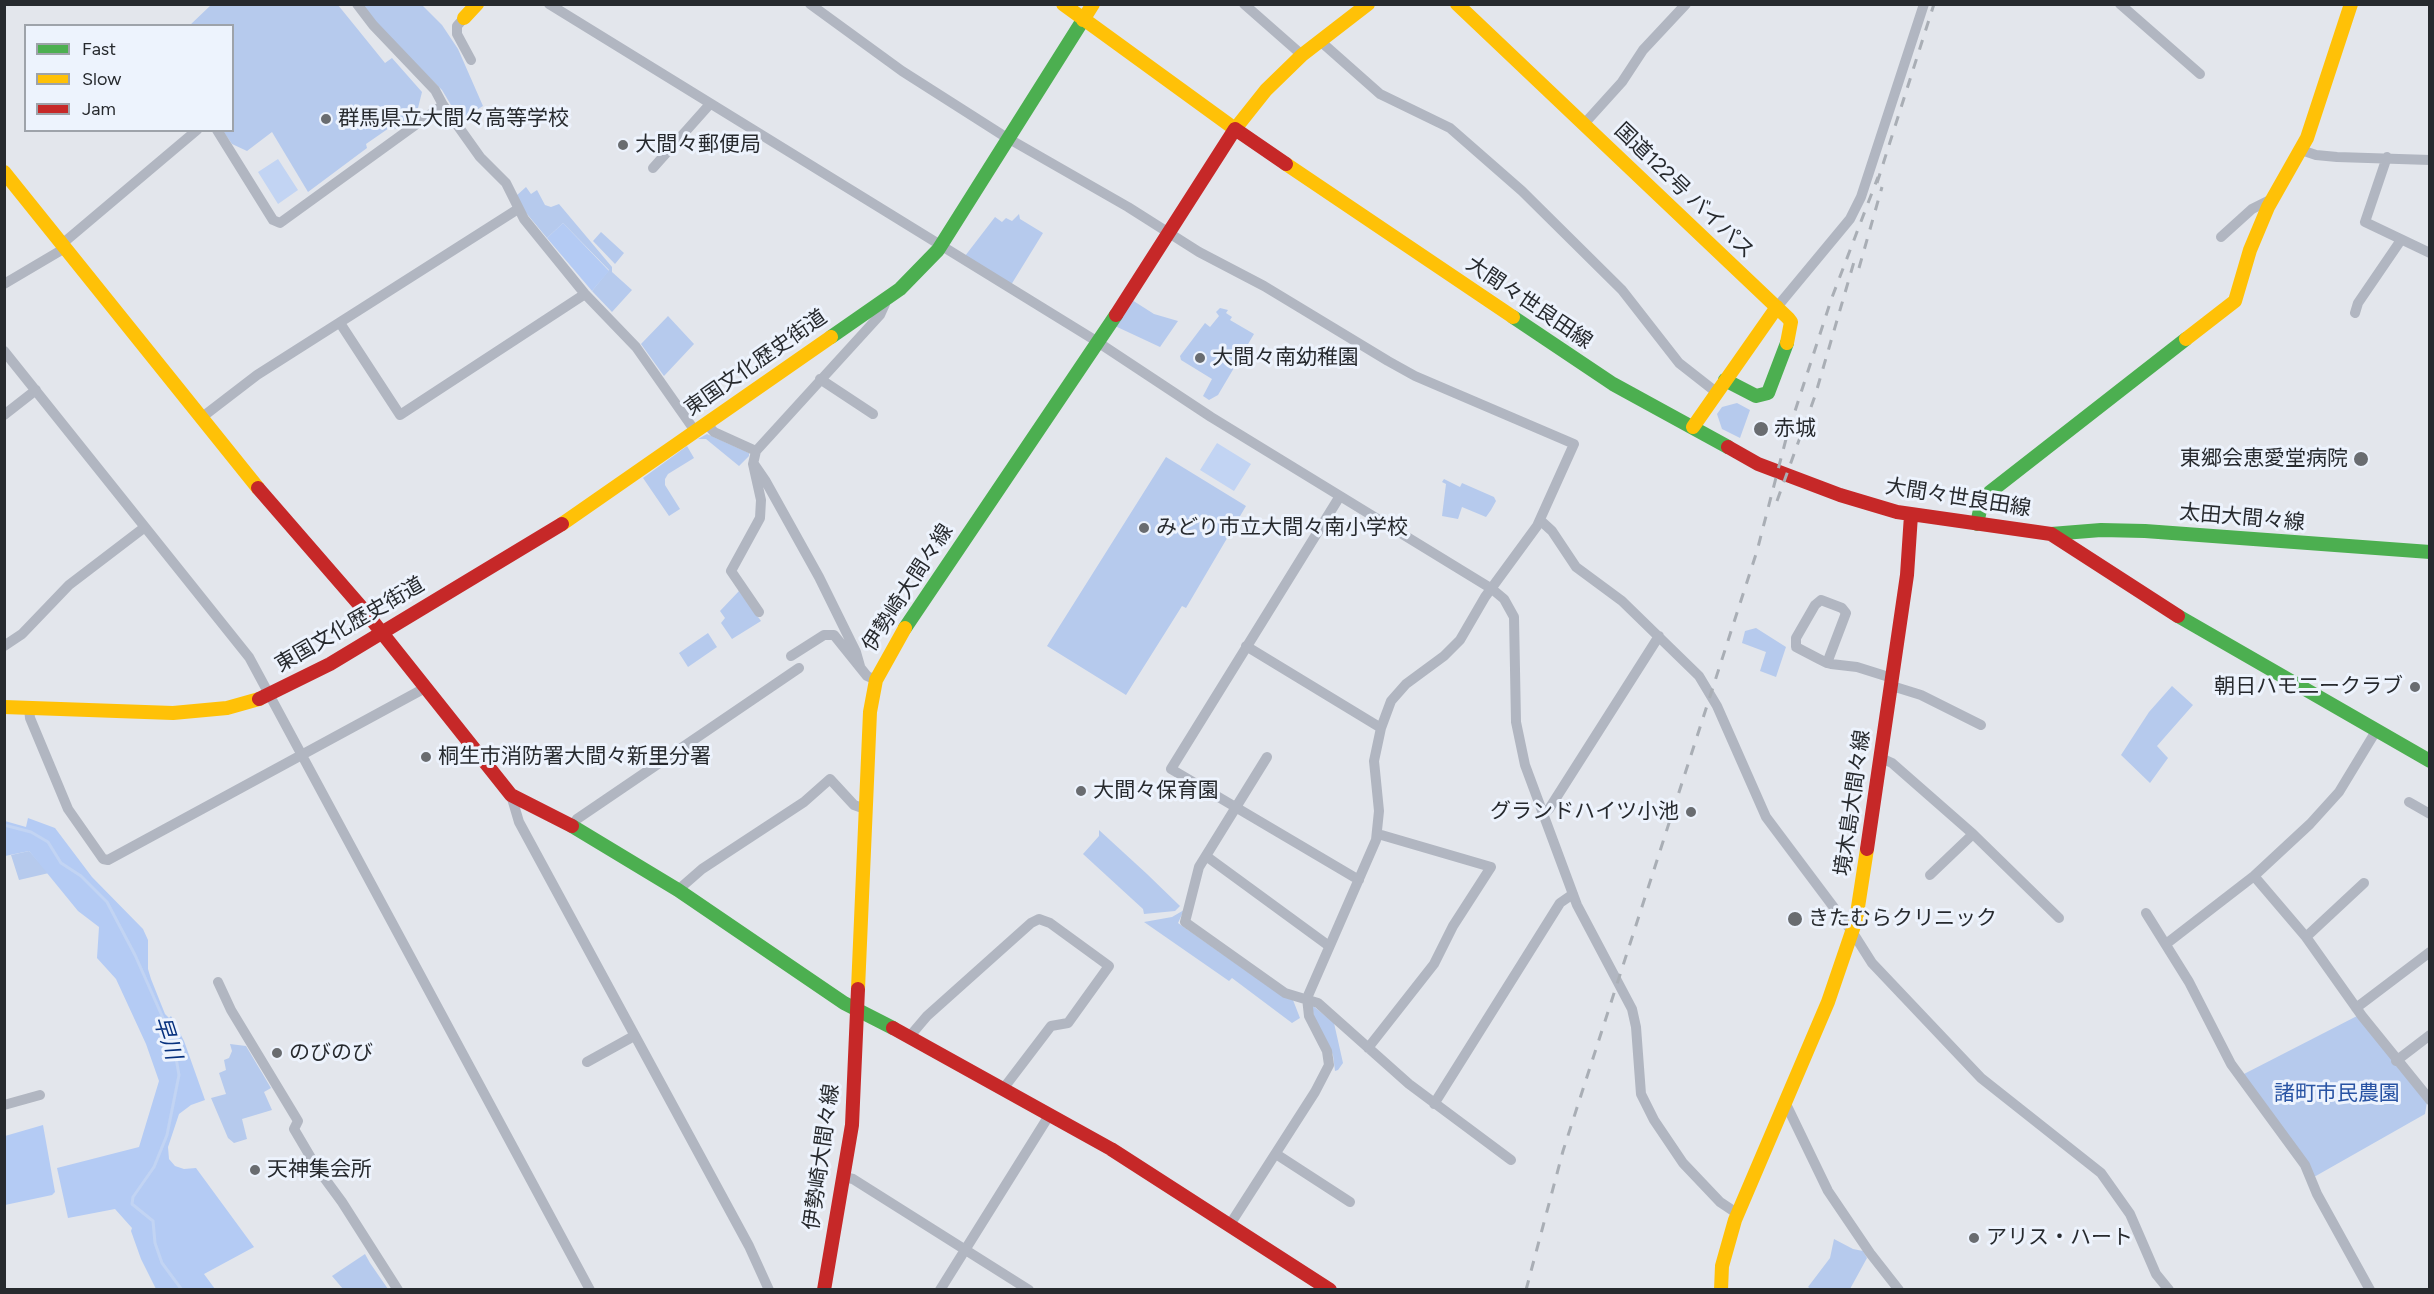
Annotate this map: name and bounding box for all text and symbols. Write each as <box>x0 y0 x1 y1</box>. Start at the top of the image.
legend <box>24 24 234 132</box>
text: Fast <box>82 38 116 60</box>
text: Slow <box>82 68 121 90</box>
text: Jam <box>82 98 116 120</box>
place label: 群馬県立大間々高等学校 <box>338 106 569 132</box>
marker: 群馬県立大間々高等学校 <box>319 112 333 126</box>
street label: 国道122号 バイパス <box>1609 118 1759 264</box>
place label: 大間々郵便局 <box>635 132 761 158</box>
marker: 大間々郵便局 <box>616 138 630 152</box>
street label: 大間々世良田線 <box>1461 251 1597 355</box>
street label: 東国文化歴史街道 <box>680 304 832 422</box>
place label: 大間々南幼稚園 <box>1212 345 1359 371</box>
marker: 大間々南幼稚園 <box>1193 351 1207 365</box>
place label: 赤城 <box>1774 416 1816 442</box>
marker: 赤城 <box>1752 420 1770 438</box>
place label: 東郷会恵愛堂病院 <box>2180 446 2348 472</box>
marker: 東郷会恵愛堂病院 <box>2352 450 2370 468</box>
street label: 大間々世良田線 <box>1883 474 2033 522</box>
street label: 太田大間々線 <box>2178 500 2306 536</box>
place label: みどり市立大間々南小学校 <box>1156 515 1408 541</box>
street label: 伊勢崎大間々線 <box>857 519 959 657</box>
marker: みどり市立大間々南小学校 <box>1137 521 1151 535</box>
street label: 東国文化歴史街道 <box>271 572 429 678</box>
place label: 朝日ハモ二ークラブ <box>2214 674 2403 700</box>
marker: 朝日ハモ二ークラブ <box>2408 680 2422 694</box>
street label: 境木島大間々線 <box>1830 728 1876 878</box>
place label: 桐生市消防署大間々新里分署 <box>438 744 711 770</box>
marker: 桐生市消防署大間々新里分署 <box>419 750 433 764</box>
place label: 大間々保育園 <box>1093 778 1219 804</box>
marker: 大間々保育園 <box>1074 784 1088 798</box>
place label: グランドハイツ小池 <box>1490 799 1679 825</box>
marker: グランドハイツ小池 <box>1684 805 1698 819</box>
place label: きたむらクリニック <box>1808 906 1997 932</box>
marker: きたむらクリニック <box>1786 910 1804 928</box>
water label: 早川 <box>148 1013 186 1063</box>
place label: のびのび <box>289 1040 373 1066</box>
marker: のびのび <box>270 1046 284 1060</box>
park label: 諸町市民農園 <box>2274 1081 2400 1107</box>
street label: 伊勢崎大間々線 <box>799 1082 845 1232</box>
place label: 天神集会所 <box>267 1157 372 1183</box>
marker: 天神集会所 <box>248 1163 262 1177</box>
place label: アリス・ハート <box>1986 1225 2133 1251</box>
marker: アリス・ハート <box>1967 1231 1981 1245</box>

